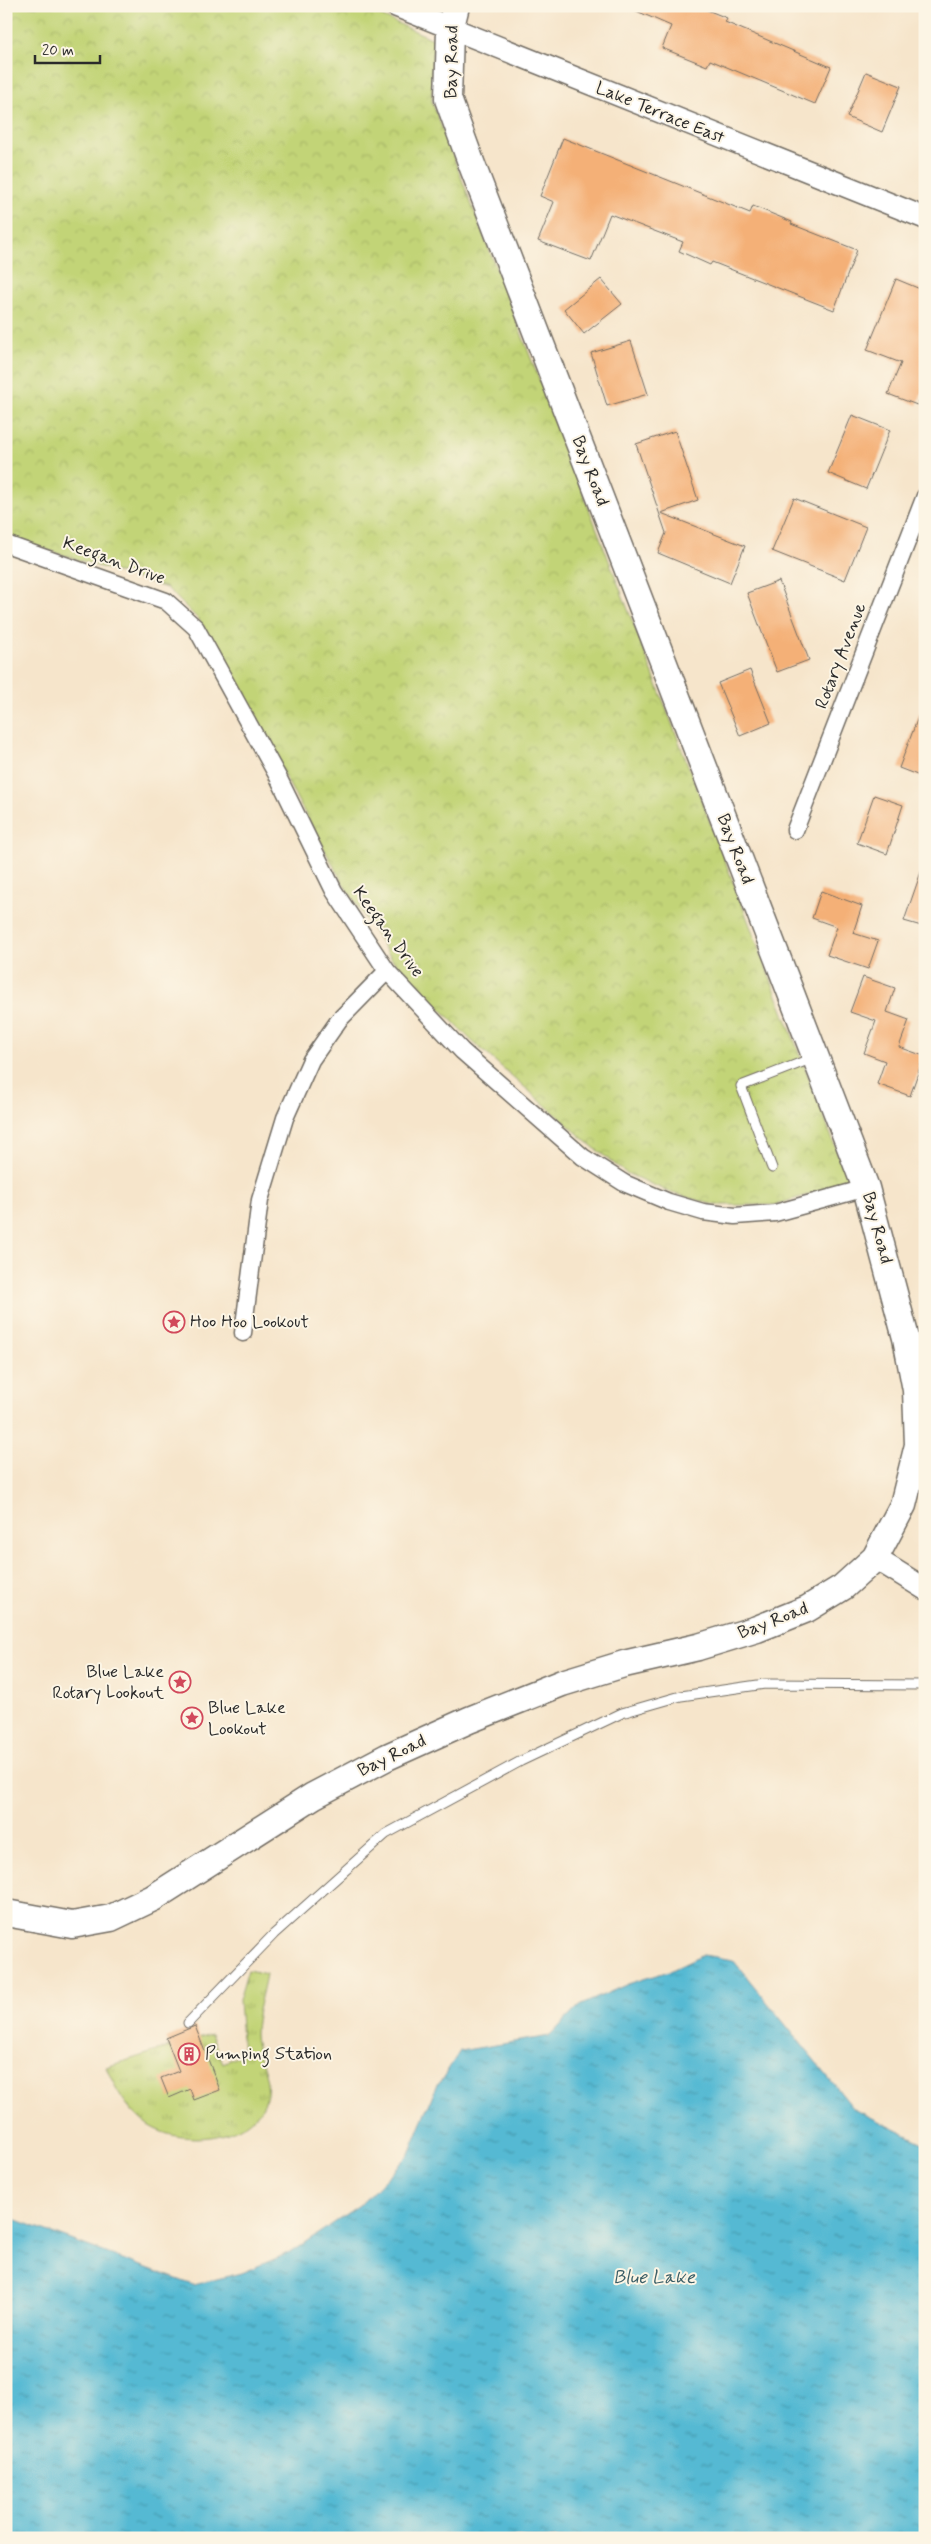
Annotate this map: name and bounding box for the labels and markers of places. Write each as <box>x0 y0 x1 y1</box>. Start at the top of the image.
place icon: Hoo Hoo Lookout <box>162 1310 186 1334</box>
place label: Hoo Hoo Lookout <box>190 1310 309 1334</box>
place label: Blue Lake Rotary Lookout <box>52 1660 164 1705</box>
place icon: Blue Lake Rotary Lookout <box>168 1670 192 1694</box>
place label: Blue Lake Lookout <box>208 1696 286 1741</box>
place icon: Blue Lake Lookout <box>180 1706 204 1730</box>
building icon: Pumping Station <box>177 2042 201 2066</box>
place label: Pumping Station <box>205 2042 332 2068</box>

